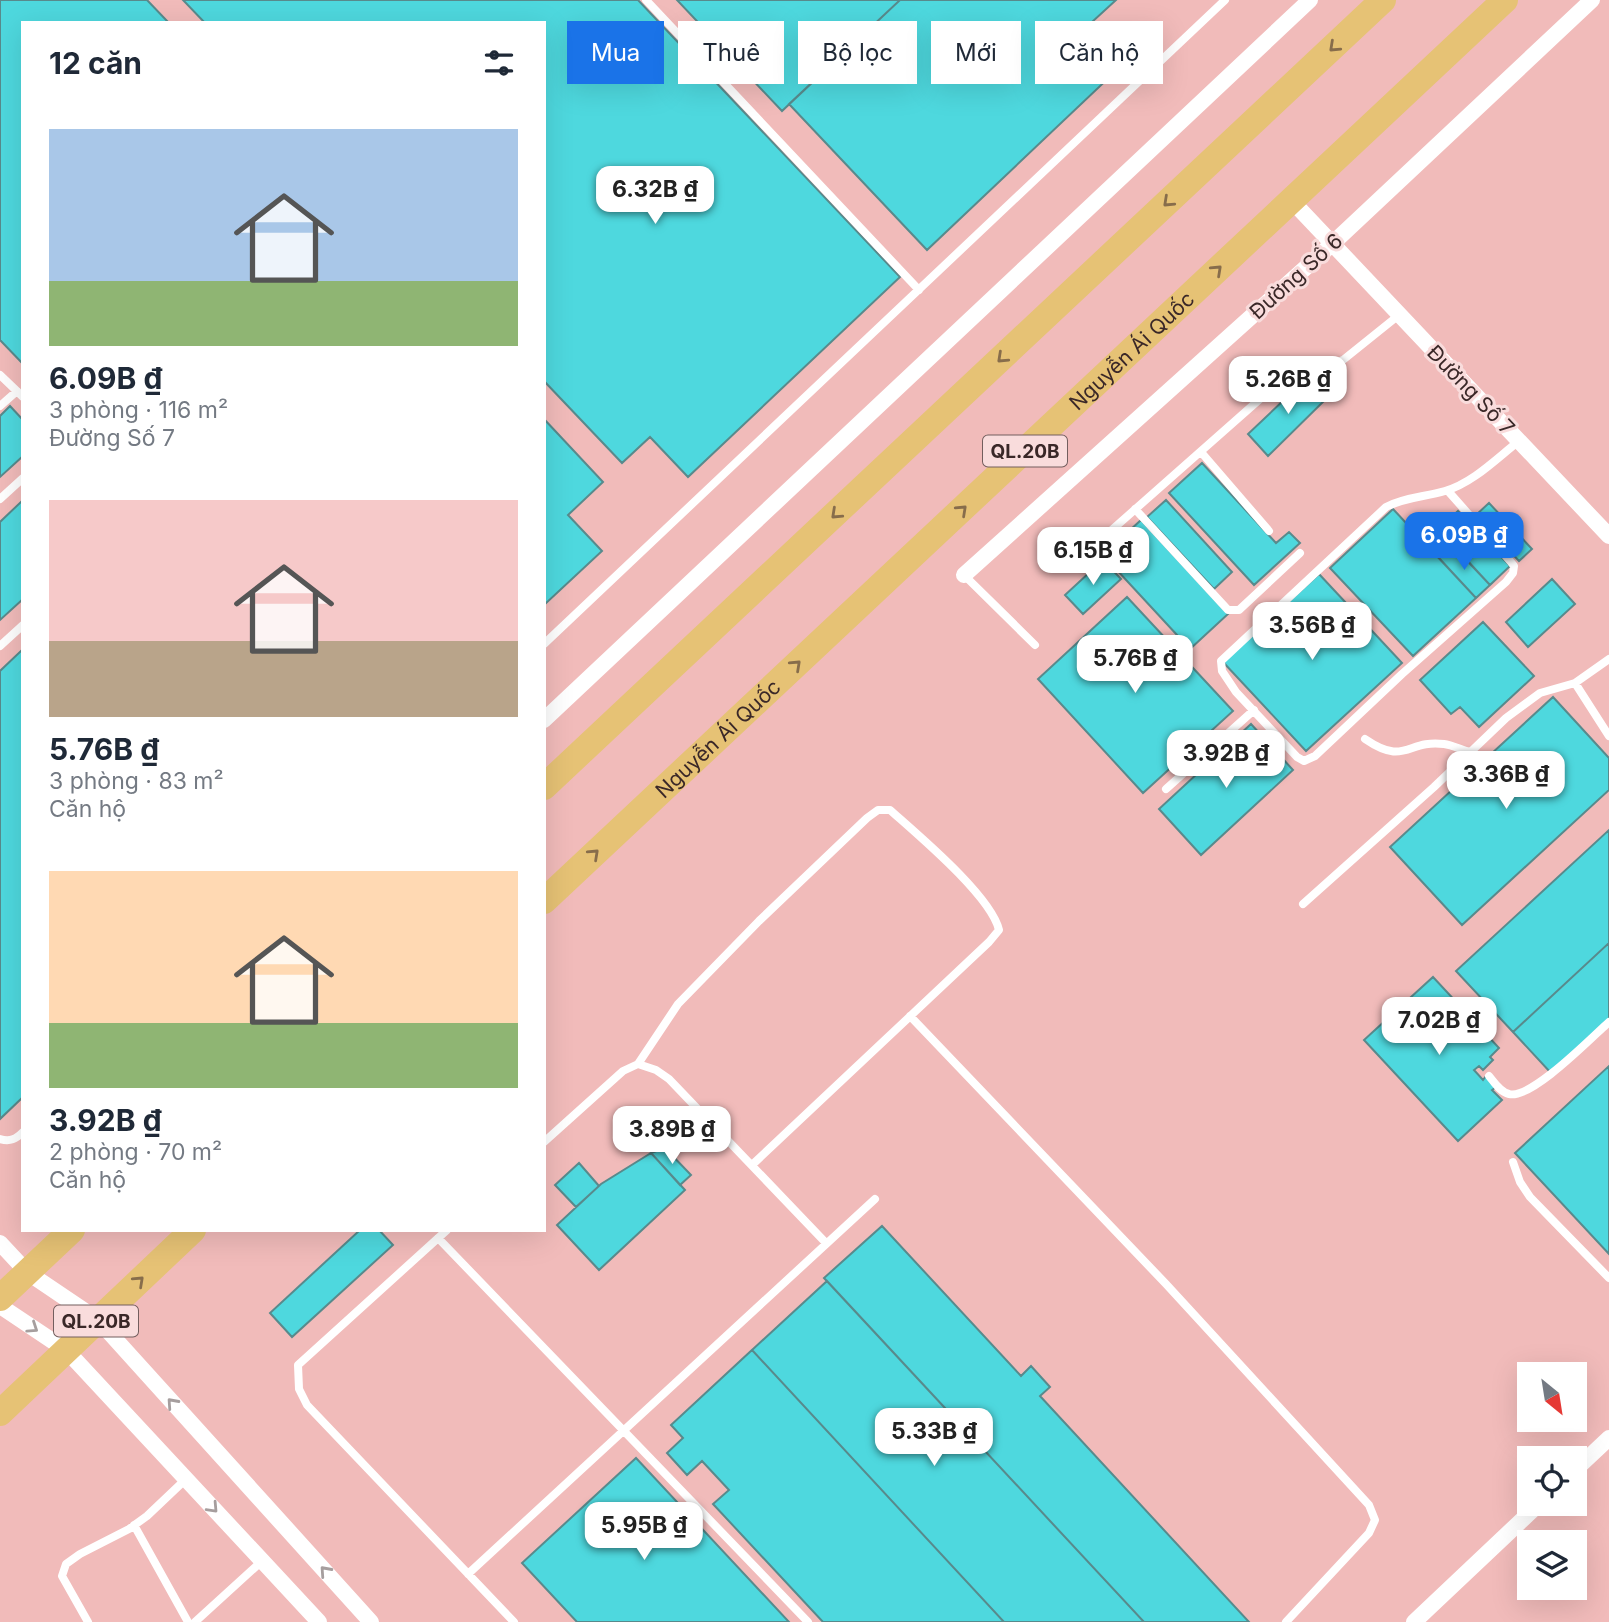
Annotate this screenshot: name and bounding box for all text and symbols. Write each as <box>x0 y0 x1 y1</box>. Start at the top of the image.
chip: Mua <box>567 21 664 84</box>
chip: Thuê <box>678 21 784 84</box>
chip: Bộ lọc <box>798 21 917 84</box>
chip: Mới <box>931 21 1021 84</box>
chip: Căn hộ <box>1035 21 1163 84</box>
one-way arrow <box>1329 38 1342 51</box>
icon: filters <box>480 44 518 82</box>
text: 12 căn <box>49 45 142 81</box>
pin: 6.32B ₫ <box>590 166 720 226</box>
icon: home <box>221 175 347 301</box>
text: 6.32B ₫ <box>612 175 698 203</box>
one-way arrow <box>1163 194 1176 207</box>
street label: Đường Số 6 <box>1244 228 1348 324</box>
one-way arrow <box>1209 266 1222 278</box>
street label: Nguyễn Ái Quốc <box>1064 286 1199 415</box>
street label: Đường Số 7 <box>1422 340 1520 440</box>
one-way arrow <box>997 350 1010 362</box>
pin: 5.26B ₫ <box>1223 356 1353 416</box>
text: 6.09B ₫ <box>49 360 162 396</box>
text: 5.26B ₫ <box>1245 365 1331 393</box>
text: 3 phòng · 116 m² <box>49 396 228 424</box>
text: Đường Số 7 <box>49 424 175 452</box>
road number: QL.20B <box>983 436 1067 466</box>
one-way arrow <box>831 505 844 518</box>
one-way arrow <box>954 505 967 518</box>
pin: 6.09B ₫ <box>1399 512 1529 572</box>
text: 6.09B ₫ <box>1421 521 1507 549</box>
pin: 6.15B ₫ <box>1028 528 1158 587</box>
text: 6.15B ₫ <box>1053 536 1133 564</box>
icon: home <box>221 546 347 672</box>
pin: 3.56B ₫ <box>1247 602 1377 662</box>
text: 3.56B ₫ <box>1269 611 1355 639</box>
pin: 5.76B ₫ <box>1070 636 1200 695</box>
text: 5.76B ₫ <box>1093 644 1177 672</box>
one-way arrow <box>788 661 801 674</box>
street label: Nguyễn Ái Quốc <box>650 674 785 803</box>
pin: 3.92B ₫ <box>1161 730 1291 790</box>
text: 5.76B ₫ <box>49 731 159 767</box>
text: 3.92B ₫ <box>1183 739 1269 767</box>
pin: 3.36B ₫ <box>1441 752 1571 811</box>
text: 3.36B ₫ <box>1463 760 1549 788</box>
text: 3 phòng · 83 m² <box>49 767 224 795</box>
text: Căn hộ <box>49 795 126 823</box>
one-way arrow <box>586 850 599 863</box>
icon: home <box>221 917 347 1043</box>
pin: 7.02B ₫ <box>1374 998 1504 1057</box>
text: 7.02B ₫ <box>1398 1006 1480 1034</box>
text: 3.92B ₫ <box>49 1102 162 1138</box>
pin: 3.89B ₫ <box>607 1106 737 1166</box>
text: 3.89B ₫ <box>629 1115 715 1143</box>
text: 2 phòng · 70 m² <box>49 1138 222 1166</box>
text: Căn hộ <box>49 1166 126 1194</box>
one-way arrow <box>131 1277 144 1290</box>
road number: QL.20B <box>54 1306 138 1336</box>
one-way arrow <box>25 1320 38 1332</box>
north arrow <box>1517 1362 1587 1432</box>
map controls <box>1517 1362 1587 1600</box>
one-way arrow <box>168 1398 180 1411</box>
pin: 5.33B ₫ <box>869 1408 999 1468</box>
text: 5.33B ₫ <box>891 1417 977 1445</box>
button: locate <box>1517 1446 1587 1516</box>
one-way arrow <box>204 1500 217 1513</box>
pin: 5.95B ₫ <box>579 1502 709 1562</box>
text: 5.95B ₫ <box>601 1511 687 1539</box>
button: layers <box>1517 1530 1587 1600</box>
one-way arrow <box>321 1566 333 1579</box>

